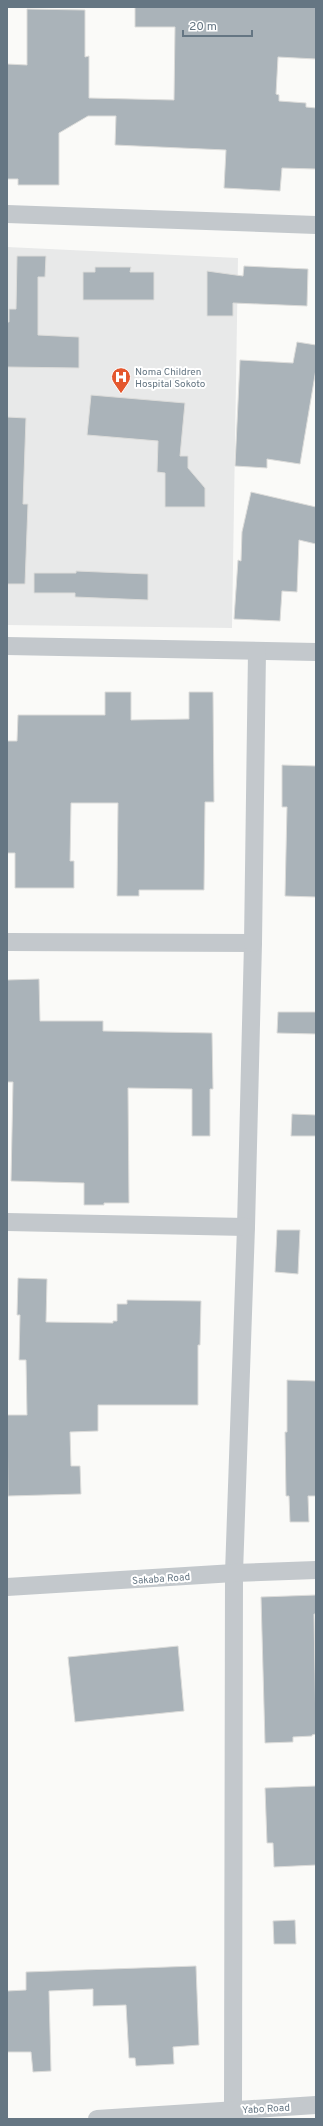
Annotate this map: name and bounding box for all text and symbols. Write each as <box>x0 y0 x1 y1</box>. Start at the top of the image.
scale bar <box>183 12 252 38</box>
text: 20 m <box>189 19 217 35</box>
hospital icon: Noma Children Hospital Sokoto <box>110 366 132 394</box>
place label: Noma Children Hospital Sokoto <box>135 366 206 391</box>
street label: Sakaba Road <box>132 1571 191 1588</box>
street label: Yabo Road <box>242 2102 290 2117</box>

